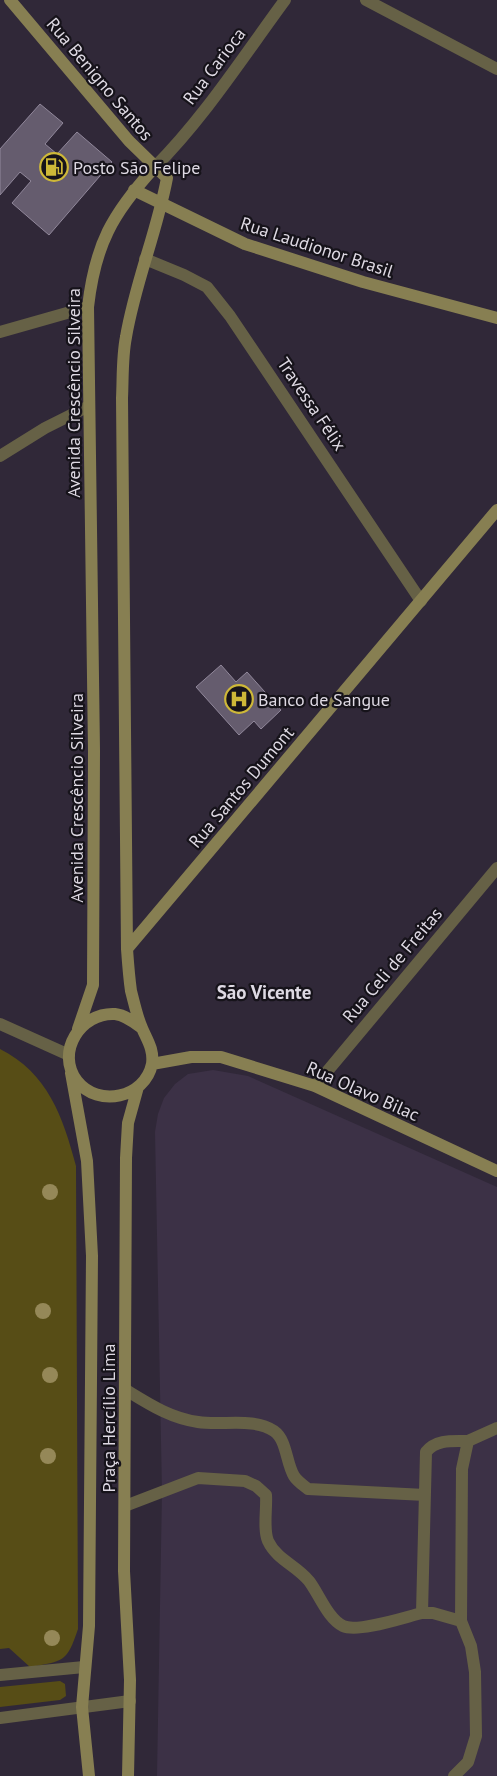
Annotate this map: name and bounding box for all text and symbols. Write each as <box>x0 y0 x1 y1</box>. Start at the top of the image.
street label: Rua Benigno Santos <box>42 13 158 145</box>
street label: Rua Carioca <box>178 23 250 109</box>
fuel station icon: Posto São Felipe <box>39 152 69 182</box>
place label: Posto São Felipe <box>73 156 200 179</box>
street label: Rua Laudionor Brasil <box>238 211 397 283</box>
street label: Avenida Crescêncio Silveira <box>62 288 85 498</box>
street label: Travessa Félix <box>272 353 352 455</box>
hospital icon: Banco de Sangue <box>224 684 254 714</box>
place label: Banco de Sangue <box>258 688 390 711</box>
street label: Avenida Crescêncio Silveira <box>65 693 88 903</box>
street label: Rua Santos Dumont <box>183 721 299 853</box>
street label: Rua Celi de Freitas <box>337 903 447 1027</box>
district label: São Vicente <box>217 980 311 1004</box>
street label: Rua Olavo Bilac <box>303 1056 423 1126</box>
street label: Praça Hercílio Lima <box>97 1344 120 1492</box>

